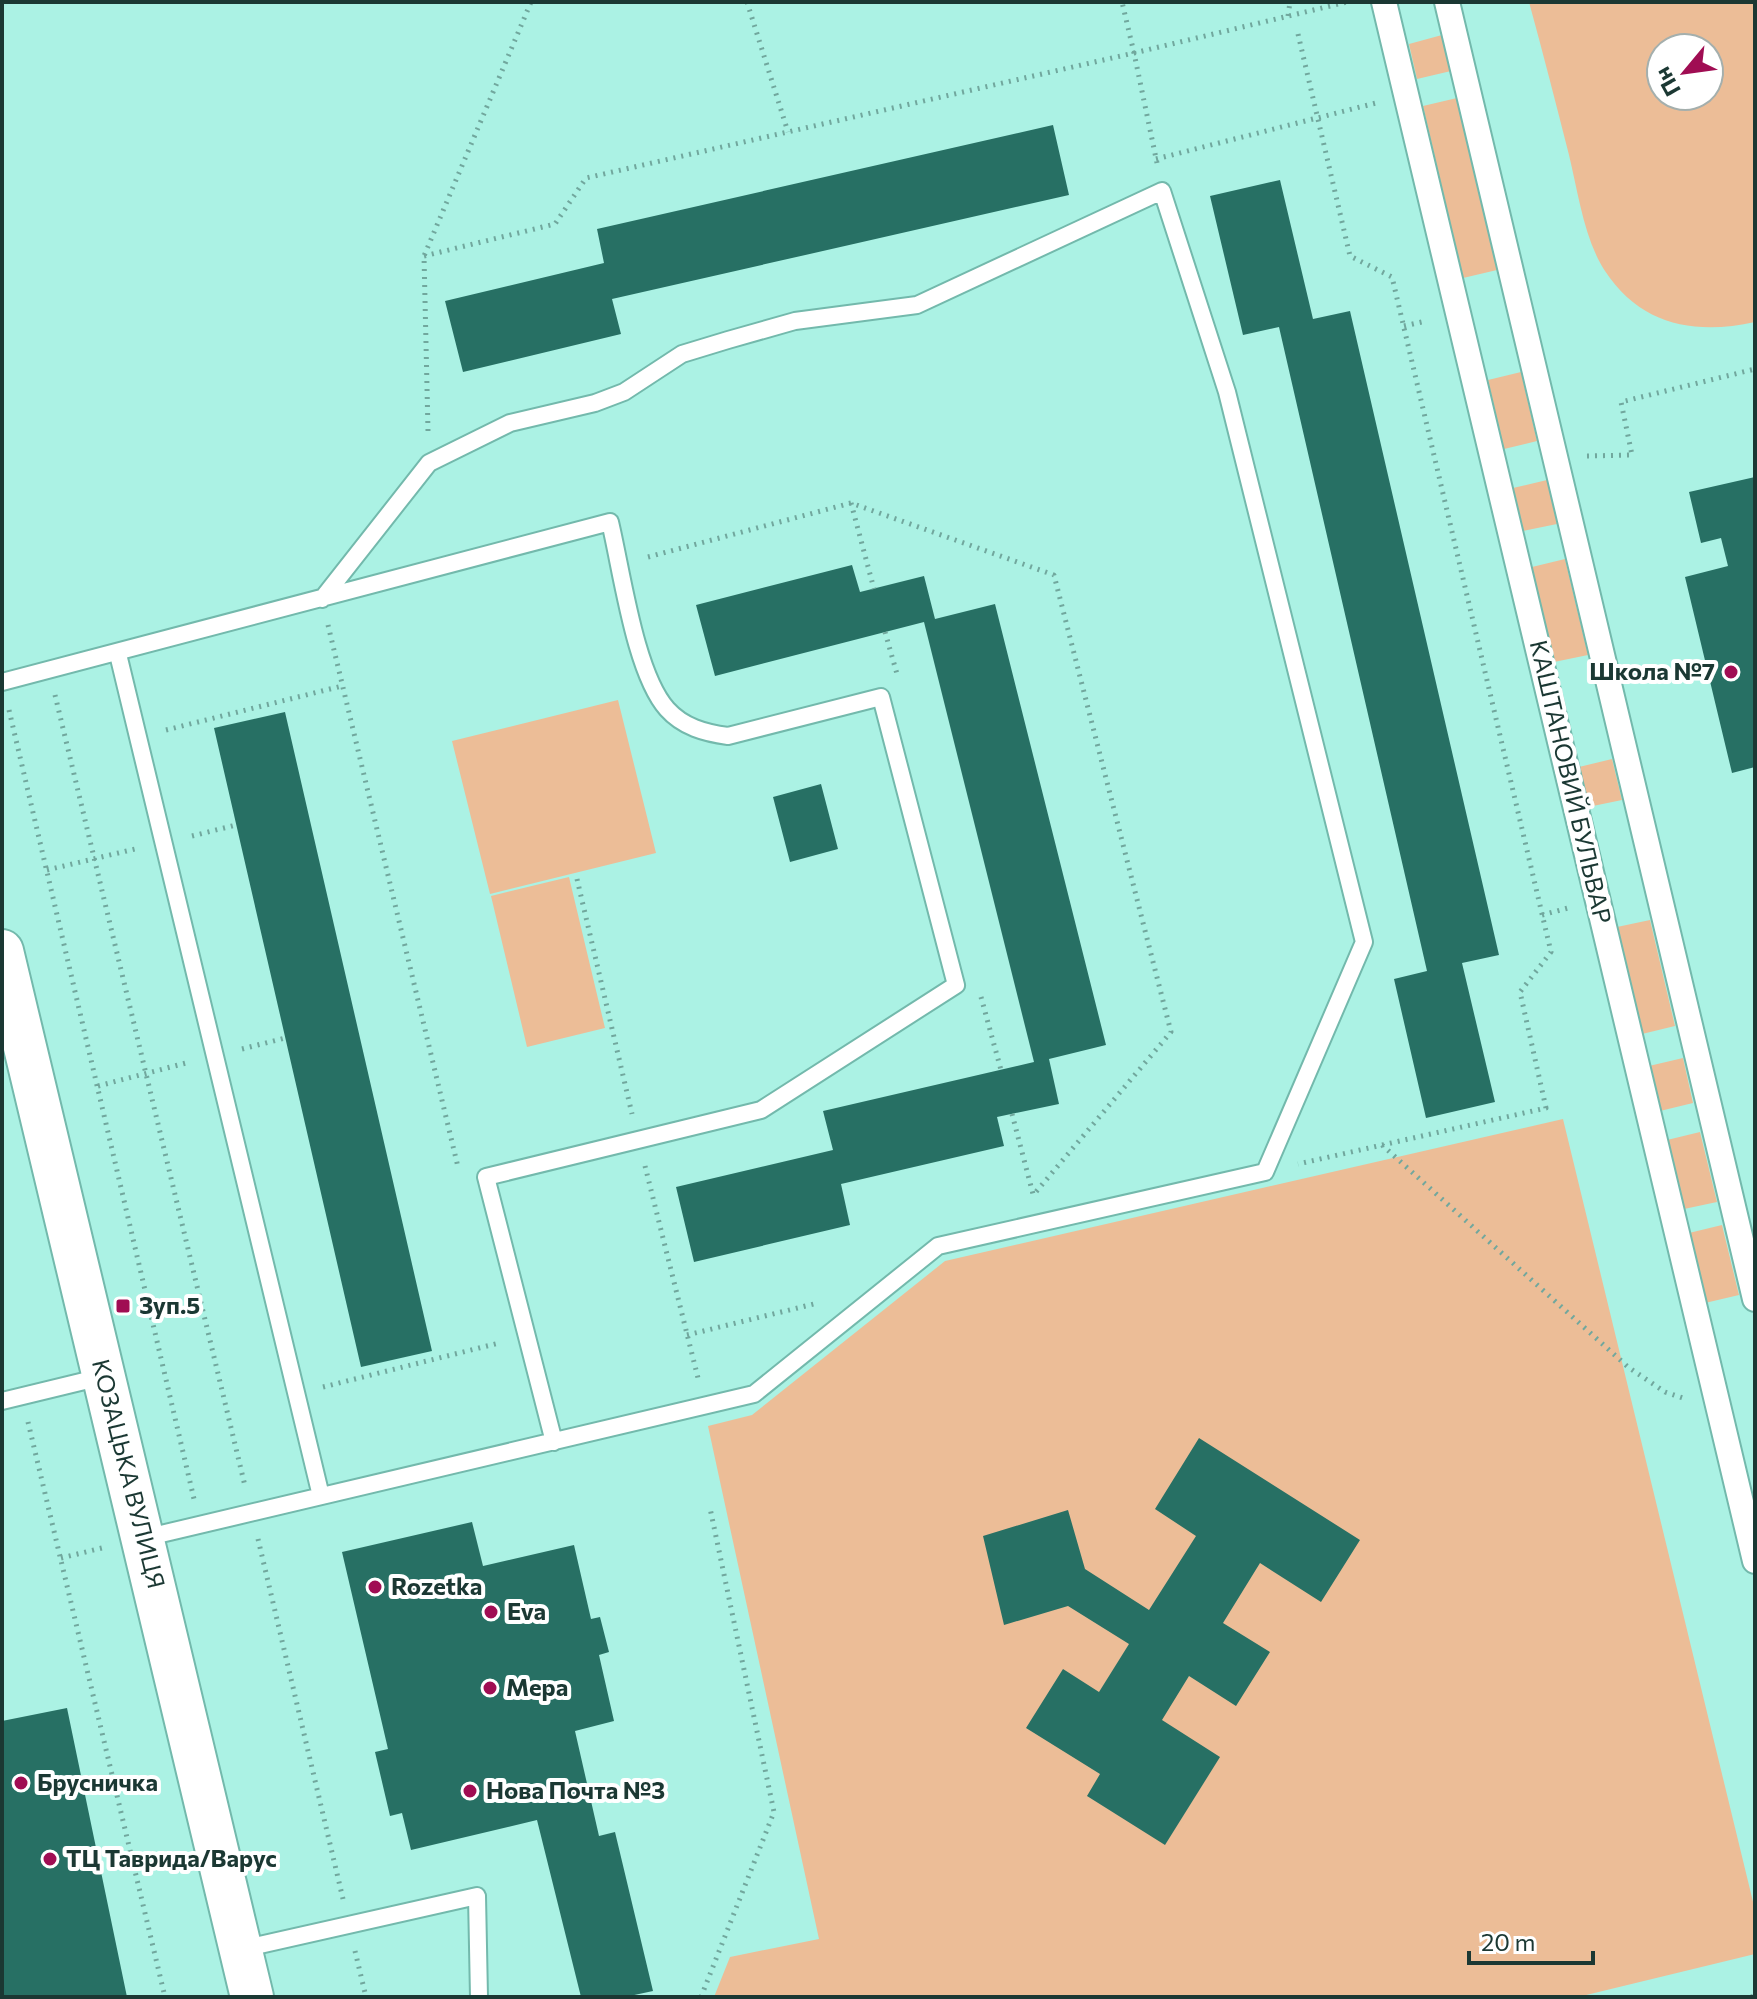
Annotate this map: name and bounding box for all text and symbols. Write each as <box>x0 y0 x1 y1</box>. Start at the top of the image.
north arrow <box>1645 32 1725 112</box>
text: Пн <box>1648 63 1686 101</box>
street label: КАШТАНОВИЙ БУЛЬВАР <box>1525 637 1618 926</box>
place label: Школа №7 <box>1589 656 1715 685</box>
marker: Школа №7 <box>1722 663 1740 681</box>
place label: Зуп.5 <box>139 1290 200 1319</box>
marker: Зуп.5 <box>114 1297 132 1315</box>
street label: КОЗАЦЬКА ВУЛИЦЯ <box>87 1356 172 1591</box>
place label: Rozetka <box>391 1571 482 1600</box>
marker: Rozetka <box>366 1578 384 1596</box>
place label: Eva <box>507 1596 546 1625</box>
marker: Eva <box>482 1603 500 1621</box>
place label: Мера <box>506 1672 568 1701</box>
marker: Мера <box>481 1679 499 1697</box>
place label: Брусничка <box>37 1767 158 1796</box>
marker: Брусничка <box>12 1774 30 1792</box>
place label: Нова Почта №3 <box>486 1775 665 1804</box>
marker: Нова Почта №3 <box>461 1782 479 1800</box>
place label: ТЦ Таврида/Варус <box>66 1843 277 1872</box>
marker: ТЦ Таврида/Варус <box>41 1850 59 1868</box>
scale bar <box>1469 1915 1593 1965</box>
text: 20 m <box>1481 1927 1535 1956</box>

